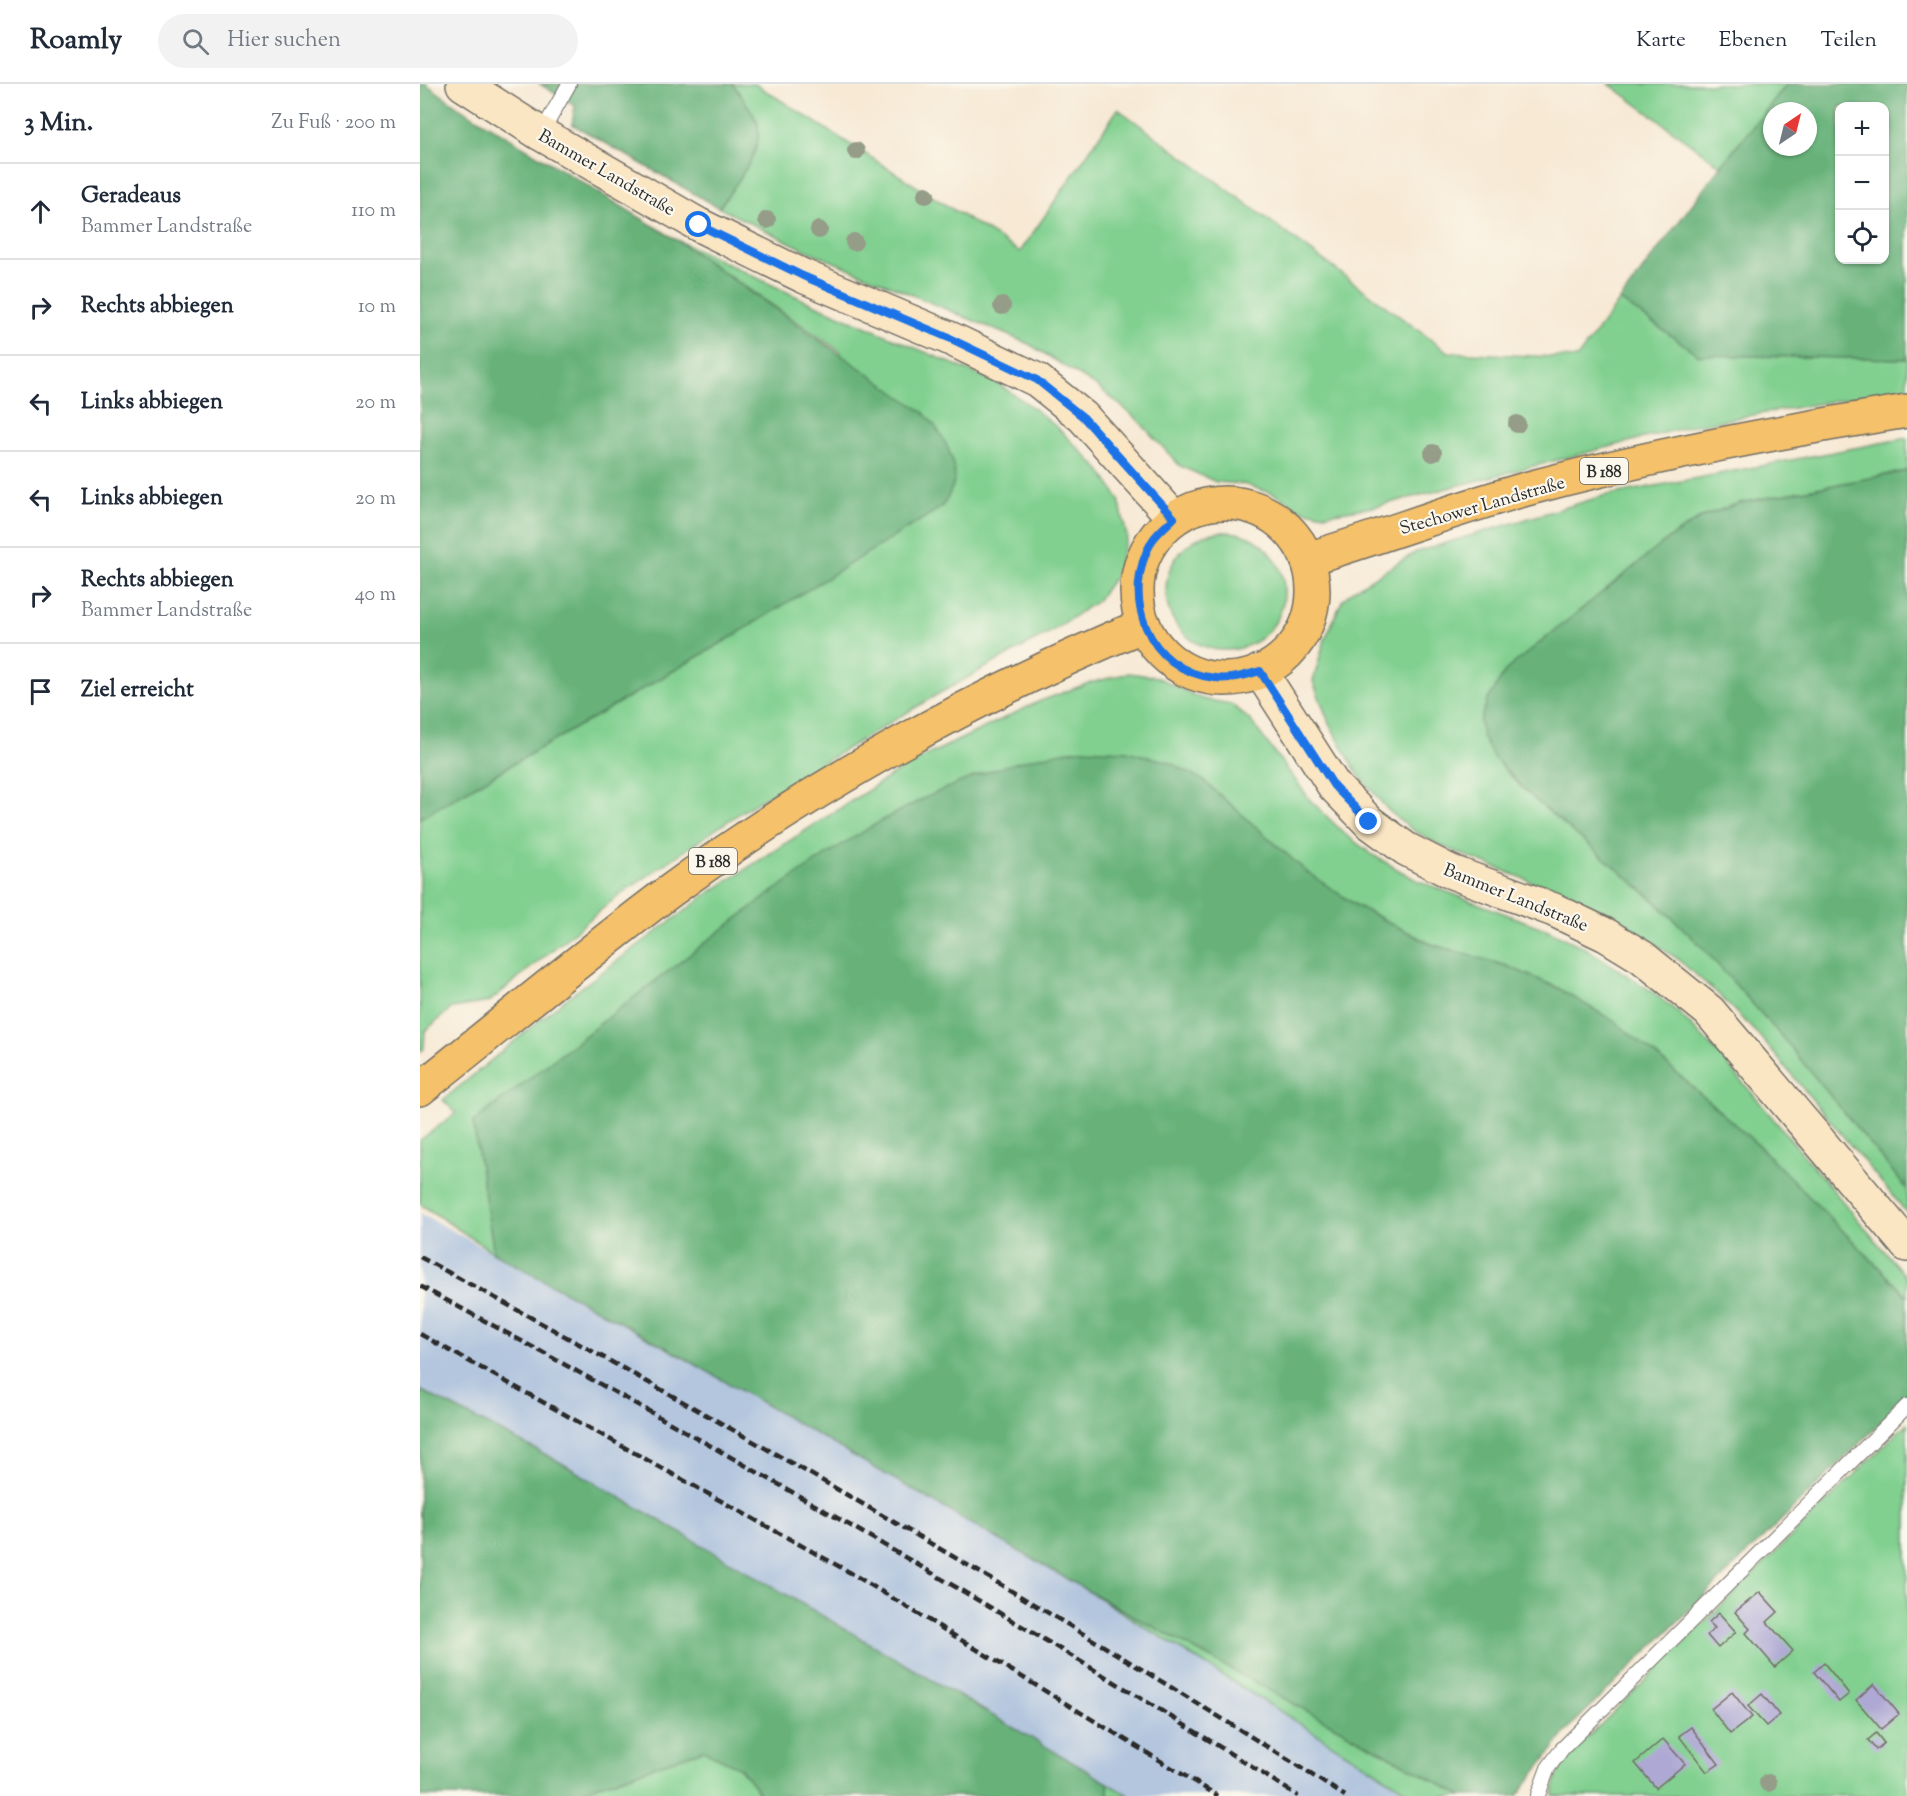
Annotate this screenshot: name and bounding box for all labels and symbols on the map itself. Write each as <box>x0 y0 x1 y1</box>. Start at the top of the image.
north arrow <box>1763 102 1817 156</box>
street label: Bammer Landstraße <box>533 124 679 224</box>
route start <box>685 211 711 237</box>
road number: B 188 <box>1580 458 1628 484</box>
street label: Stechower Landstraße <box>1397 471 1568 543</box>
route end <box>1355 808 1381 834</box>
road number: B 188 <box>689 848 737 874</box>
street label: Bammer Landstraße <box>1439 858 1592 940</box>

